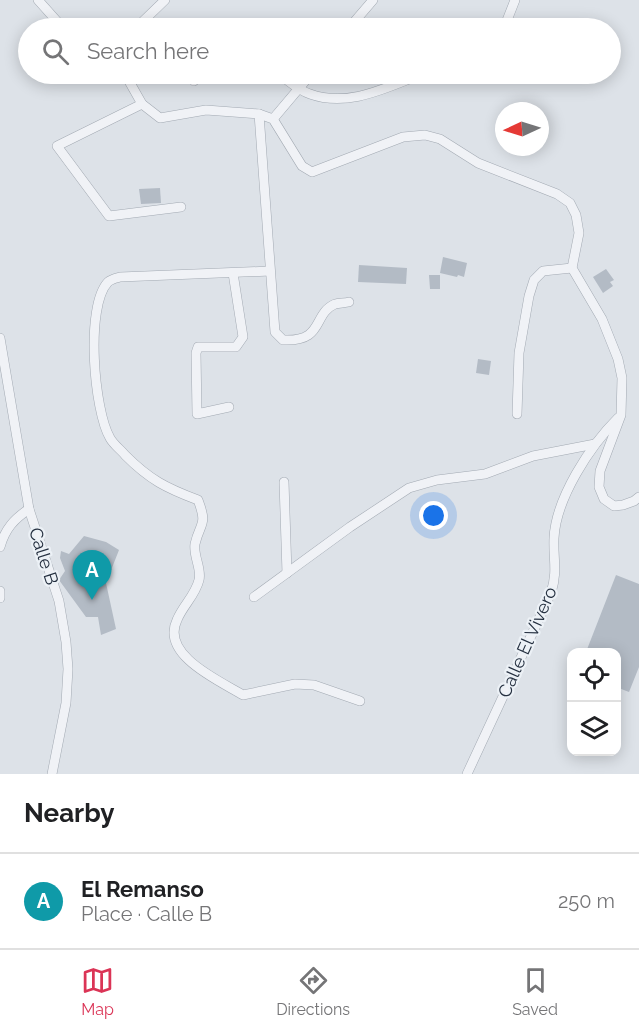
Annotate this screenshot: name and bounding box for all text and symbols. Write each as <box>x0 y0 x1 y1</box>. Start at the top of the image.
search box <box>18 18 621 84</box>
icon: search <box>39 35 72 68</box>
text: Search here <box>87 38 209 64</box>
north arrow <box>495 102 549 156</box>
your location <box>419 501 448 530</box>
street label: Calle B <box>25 525 63 587</box>
pin: A <box>72 550 112 600</box>
street label: Calle El Vivero <box>493 583 561 701</box>
map controls <box>567 648 621 756</box>
button: locate <box>567 648 621 702</box>
button: layers <box>567 702 621 756</box>
text: Nearby <box>24 798 114 828</box>
text: El Remanso <box>81 876 204 902</box>
text: A <box>37 889 50 913</box>
text: 250 m <box>558 889 615 913</box>
text: Place · Calle B <box>81 902 212 926</box>
tab: Map <box>81 964 114 1019</box>
tab: Directions <box>276 964 350 1019</box>
tab: Saved <box>512 964 558 1019</box>

